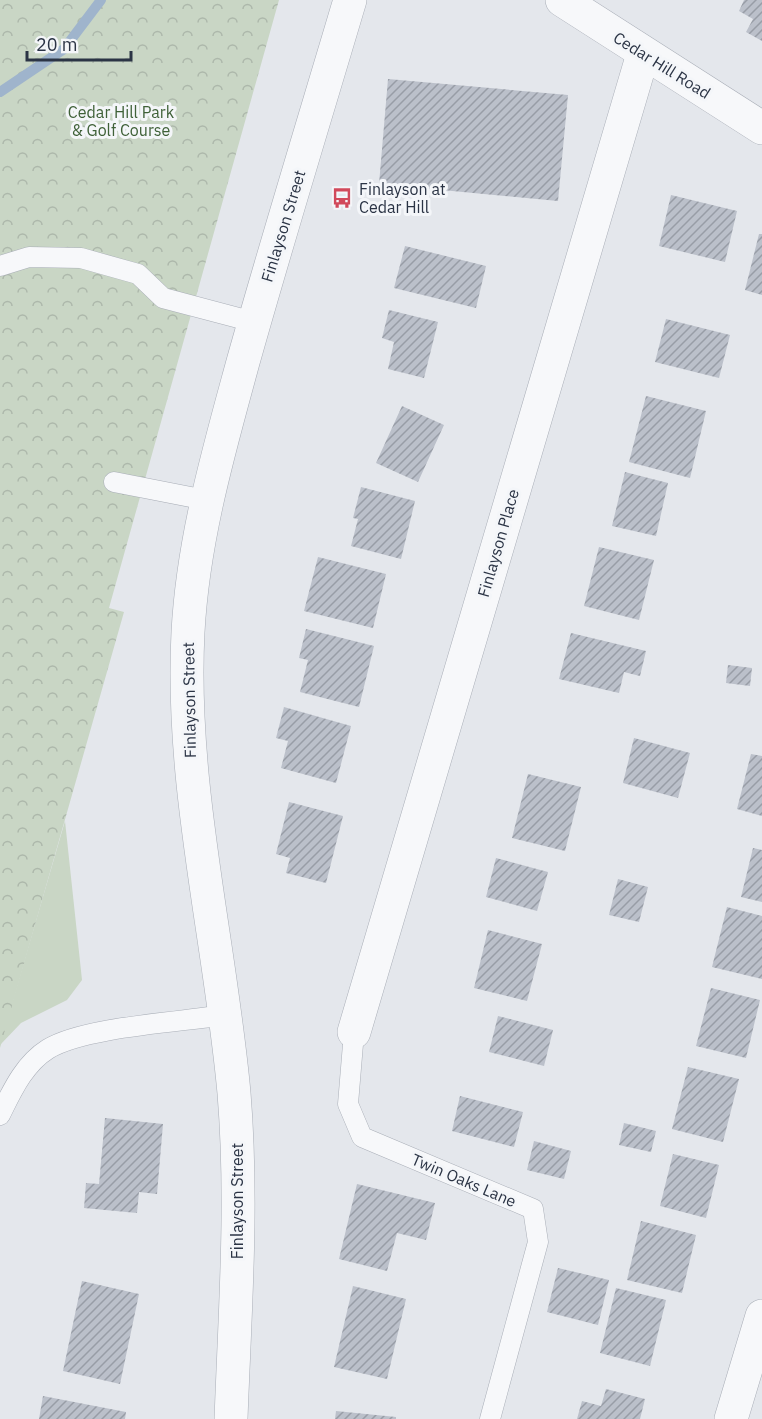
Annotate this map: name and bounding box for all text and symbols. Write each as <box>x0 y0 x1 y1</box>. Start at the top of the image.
scale bar <box>27 24 130 62</box>
street label: Cedar Hill Road <box>610 27 714 103</box>
text: 20 m <box>36 33 78 56</box>
park label: Cedar Hill Park & Golf Course <box>68 102 175 140</box>
street label: Finlayson Street <box>256 167 310 285</box>
place label: Finlayson at Cedar Hill <box>359 179 446 217</box>
bus stop icon: Finlayson at Cedar Hill <box>330 186 354 210</box>
street label: Finlayson Place <box>473 486 523 599</box>
street label: Finlayson Street <box>178 642 200 758</box>
street label: Finlayson Street <box>227 1143 247 1259</box>
street label: Twin Oaks Lane <box>409 1149 520 1211</box>

